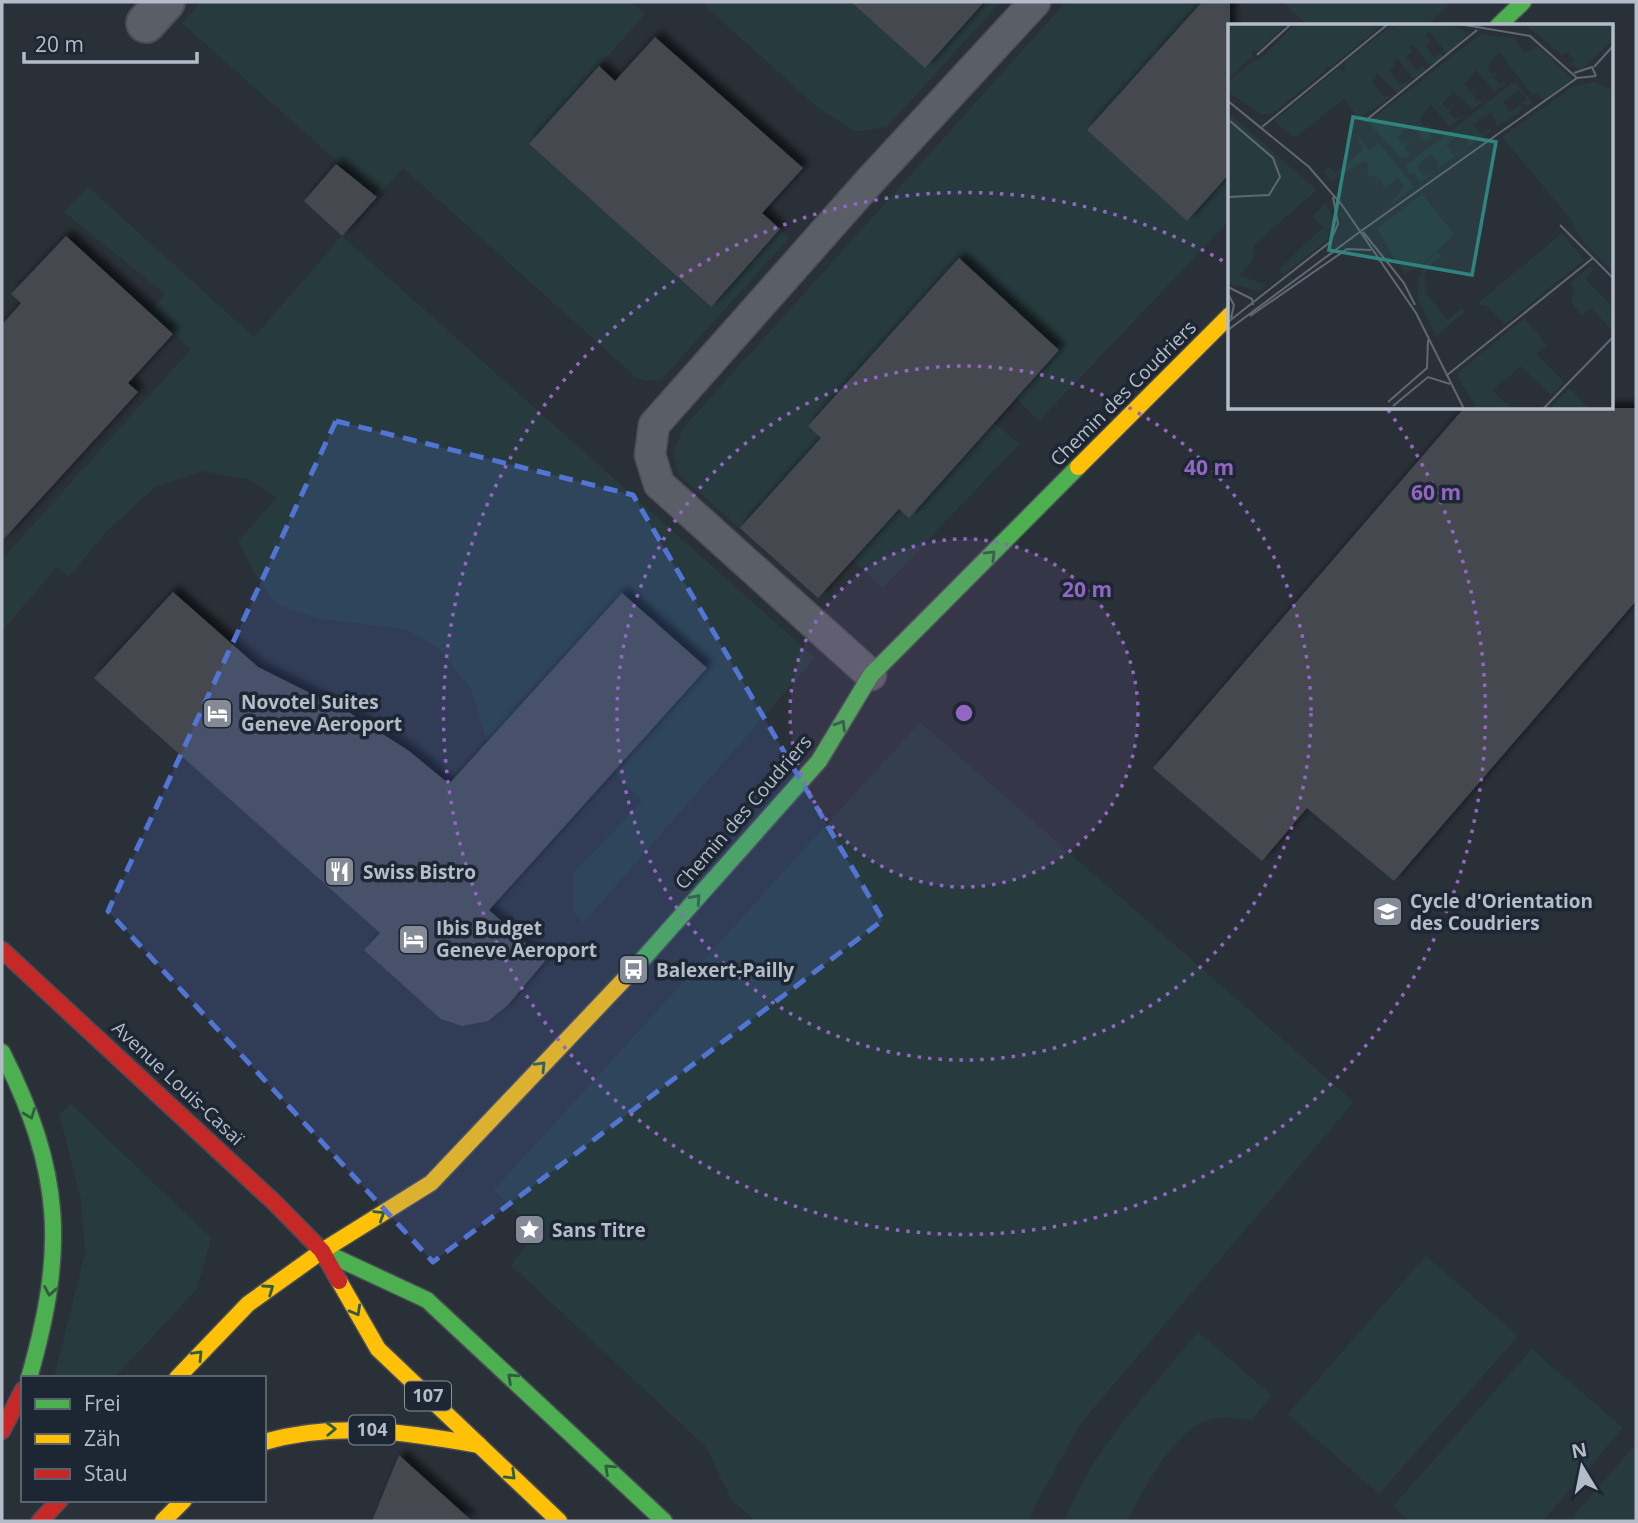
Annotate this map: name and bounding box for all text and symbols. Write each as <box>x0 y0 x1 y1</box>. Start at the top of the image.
scale bar <box>24 21 198 65</box>
inset map <box>1228 24 1614 410</box>
text: 20 m <box>35 30 84 58</box>
street label: Chemin des Coudriers <box>1044 314 1202 472</box>
text: 40 m <box>1184 453 1234 481</box>
text: 60 m <box>1411 478 1461 506</box>
one-way arrow <box>982 551 995 564</box>
text: 20 m <box>1062 575 1112 603</box>
place label: Novotel Suites Geneve Aeroport <box>241 689 402 737</box>
hotel icon: Novotel Suites Geneve Aeroport <box>201 696 235 730</box>
centre of rings <box>952 701 976 725</box>
one-way arrow <box>833 719 846 732</box>
street label: Chemin des Coudriers <box>669 729 817 895</box>
restaurant icon: Swiss Bistro <box>323 855 357 889</box>
place label: Swiss Bistro <box>363 859 476 885</box>
place label: Cycle d'Orientation des Coudriers <box>1410 888 1593 936</box>
one-way arrow <box>688 895 700 908</box>
school or university icon: Cycle d'Orientation des Coudriers <box>1370 895 1404 929</box>
place label: Ibis Budget Geneve Aeroport <box>436 915 597 963</box>
hotel icon: Ibis Budget Geneve Aeroport <box>396 922 430 956</box>
bus stop icon: Balexert-Pailly <box>616 953 650 987</box>
place label: Balexert-Pailly <box>656 957 794 983</box>
street label: Avenue Louis-Casaï <box>107 1015 250 1152</box>
one-way arrow <box>533 1061 546 1074</box>
one-way arrow <box>21 1107 35 1119</box>
one-way arrow <box>372 1211 385 1223</box>
place icon: Sans Titre <box>512 1213 546 1247</box>
place label: Sans Titre <box>552 1217 646 1243</box>
one-way arrow <box>43 1285 58 1297</box>
one-way arrow <box>261 1285 274 1297</box>
one-way arrow <box>348 1303 361 1316</box>
one-way arrow <box>190 1350 203 1363</box>
one-way arrow <box>507 1373 520 1386</box>
legend <box>21 1376 266 1502</box>
road number: 107 <box>405 1381 451 1410</box>
text: Frei <box>84 1389 121 1417</box>
road number: 104 <box>349 1415 395 1444</box>
one-way arrow <box>326 1422 337 1437</box>
text: Zäh <box>84 1424 121 1452</box>
north arrow <box>1547 1432 1617 1502</box>
text: N <box>1569 1436 1589 1464</box>
text: Stau <box>84 1459 128 1487</box>
one-way arrow <box>604 1465 617 1478</box>
one-way arrow <box>503 1467 516 1480</box>

